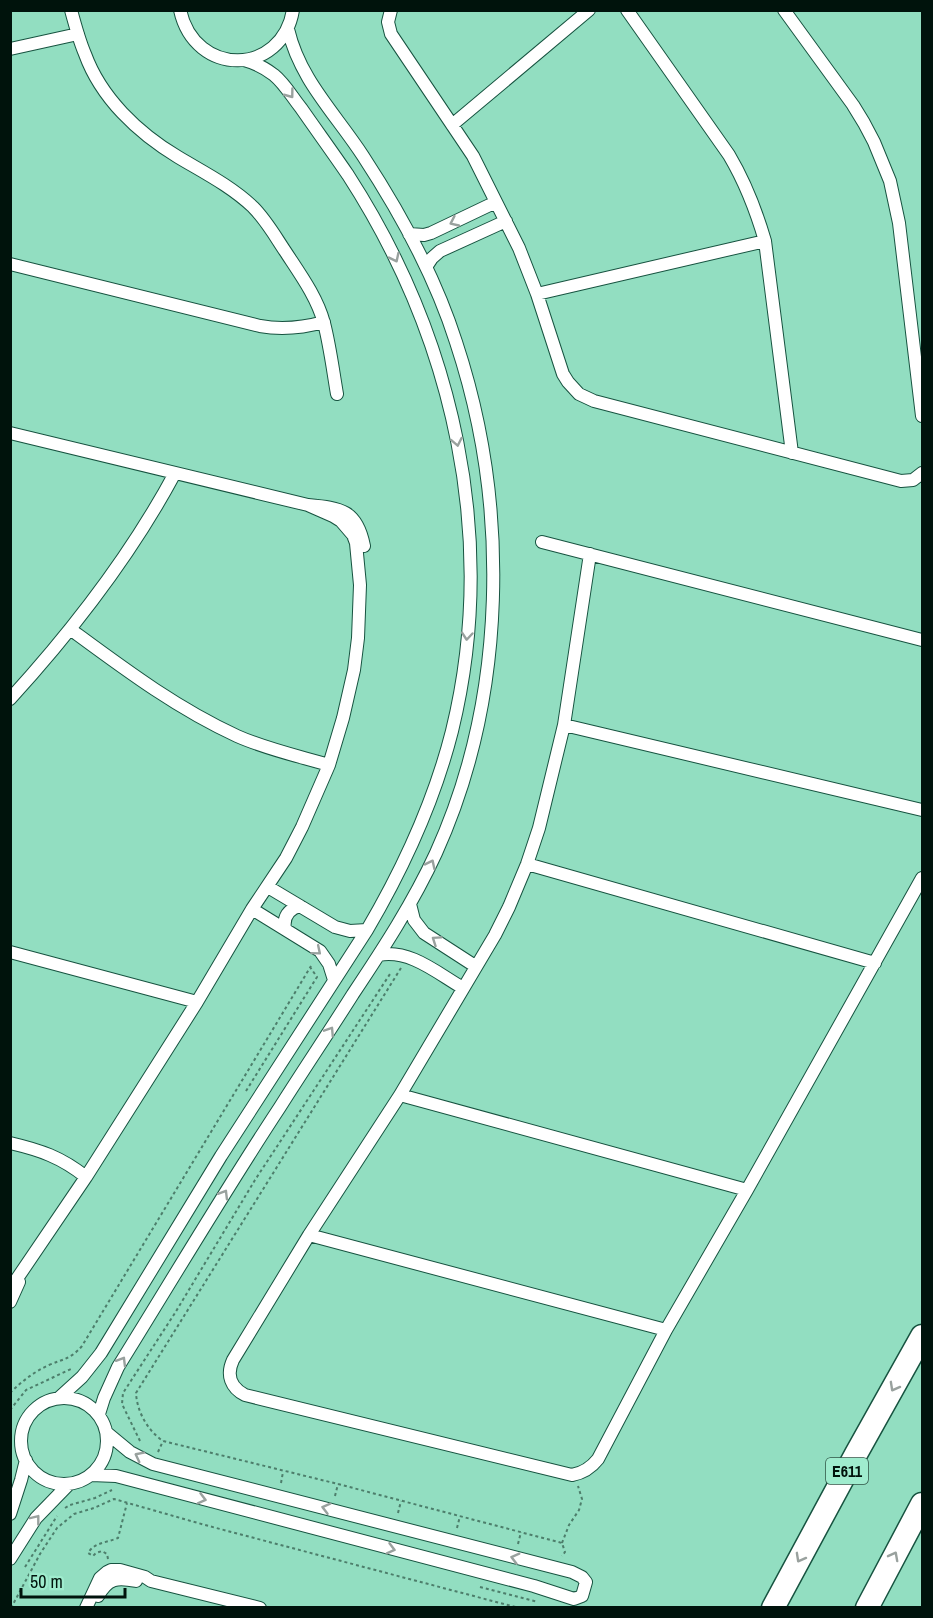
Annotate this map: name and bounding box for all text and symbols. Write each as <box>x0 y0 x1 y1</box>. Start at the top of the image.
one-way arrow <box>282 87 293 98</box>
one-way arrow <box>449 215 460 227</box>
one-way arrow <box>387 251 399 262</box>
one-way arrow <box>450 436 463 446</box>
one-way arrow <box>461 631 474 640</box>
one-way arrow <box>423 859 435 870</box>
one-way arrow <box>432 936 442 948</box>
one-way arrow <box>310 943 321 954</box>
one-way arrow <box>322 1026 333 1037</box>
one-way arrow <box>216 1190 228 1200</box>
one-way arrow <box>115 1357 127 1367</box>
one-way arrow <box>890 1381 901 1391</box>
one-way arrow <box>134 1452 145 1464</box>
road number: E611 <box>826 1458 868 1484</box>
one-way arrow <box>196 1492 207 1504</box>
one-way arrow <box>321 1503 331 1516</box>
one-way arrow <box>28 1514 39 1525</box>
one-way arrow <box>386 1541 396 1554</box>
one-way arrow <box>796 1551 807 1562</box>
one-way arrow <box>510 1552 520 1565</box>
one-way arrow <box>887 1552 898 1562</box>
scale bar <box>21 1561 124 1599</box>
text: 50 m <box>30 1569 63 1594</box>

